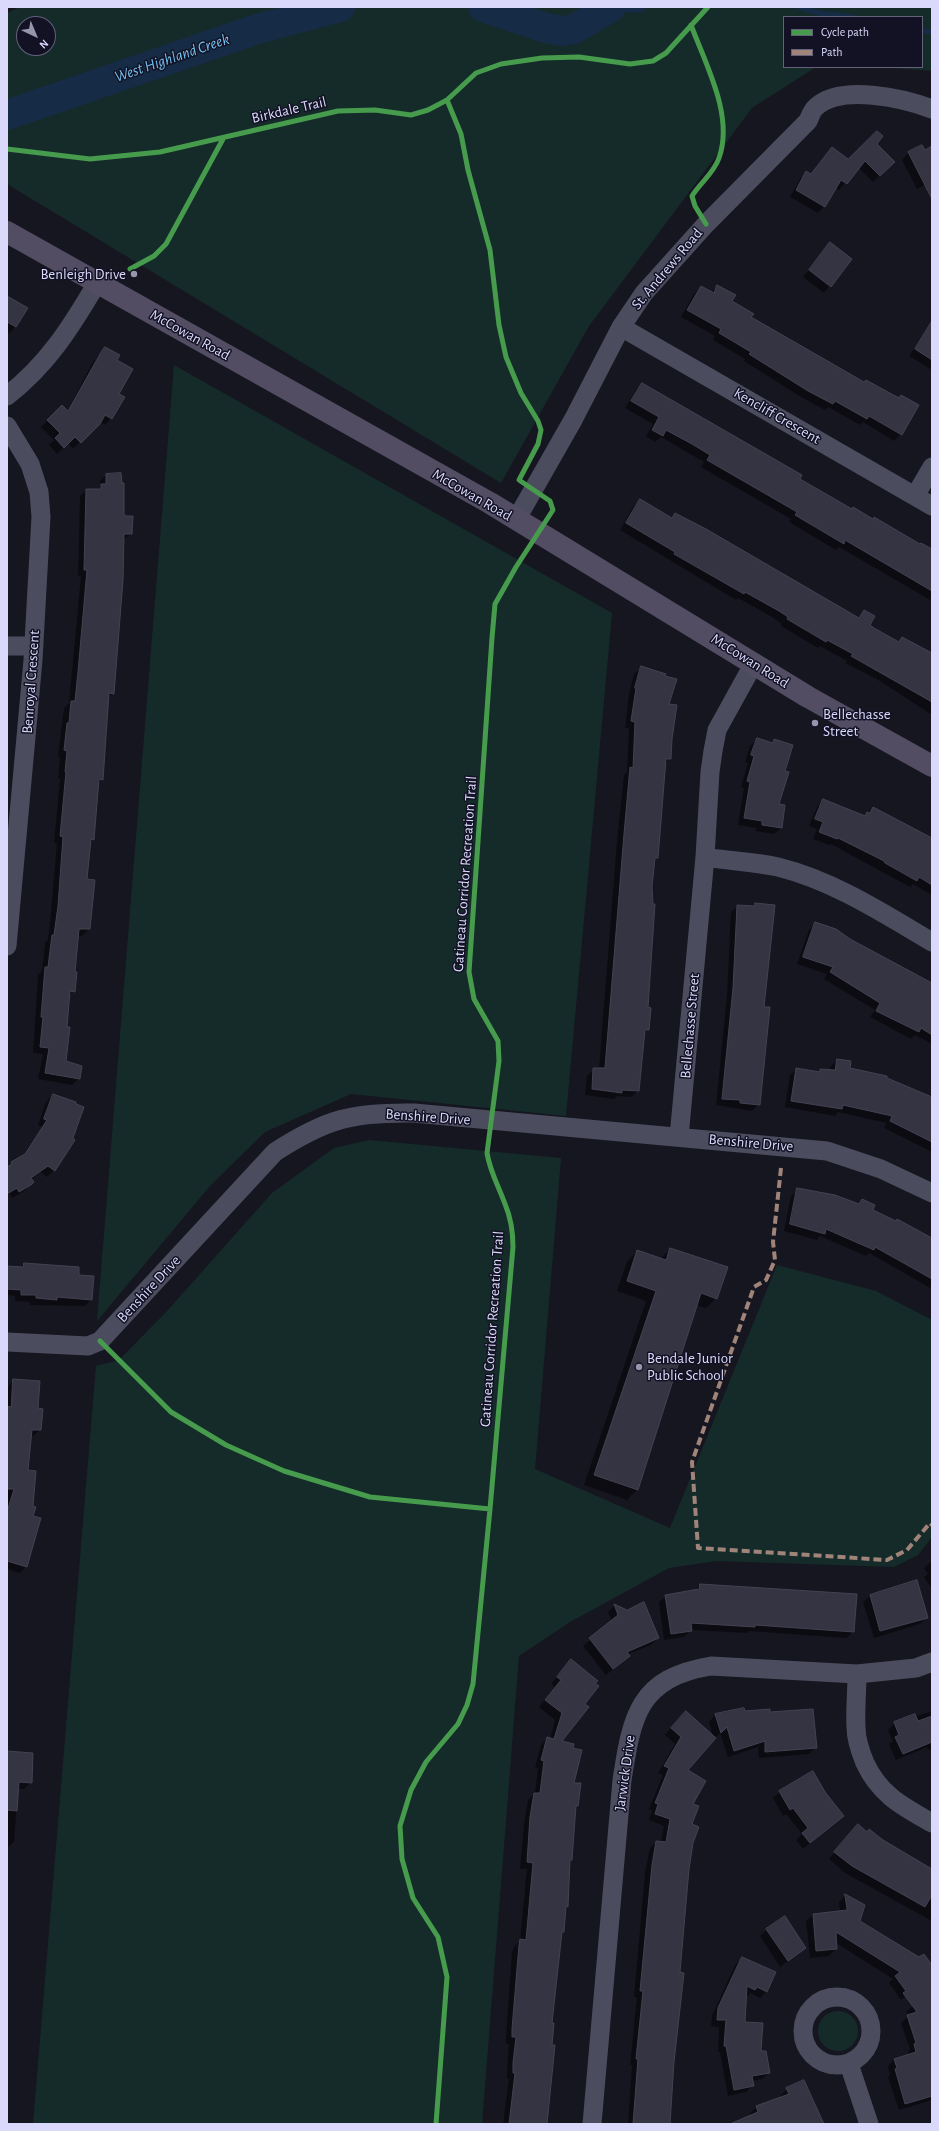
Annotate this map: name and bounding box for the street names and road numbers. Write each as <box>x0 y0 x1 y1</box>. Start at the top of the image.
street label: Birkdale Trail <box>250 93 328 127</box>
street label: St. Andrews Road <box>628 225 706 313</box>
street label: McCowan Road <box>147 306 233 364</box>
street label: Kencliff Crescent <box>730 384 824 448</box>
street label: McCowan Road <box>429 465 515 525</box>
street label: Benroyal Crescent <box>18 630 44 734</box>
street label: McCowan Road <box>708 630 792 692</box>
street label: Gatineau Corridor Recreation Trail <box>449 775 481 973</box>
street label: Bellechasse Street <box>676 973 704 1079</box>
street label: Benshire Drive <box>385 1105 471 1129</box>
street label: Benshire Drive <box>708 1130 794 1156</box>
street label: Gatineau Corridor Recreation Trail <box>476 1230 508 1428</box>
street label: Benshire Drive <box>113 1252 185 1326</box>
street label: Jarwick Drive <box>611 1734 639 1812</box>

